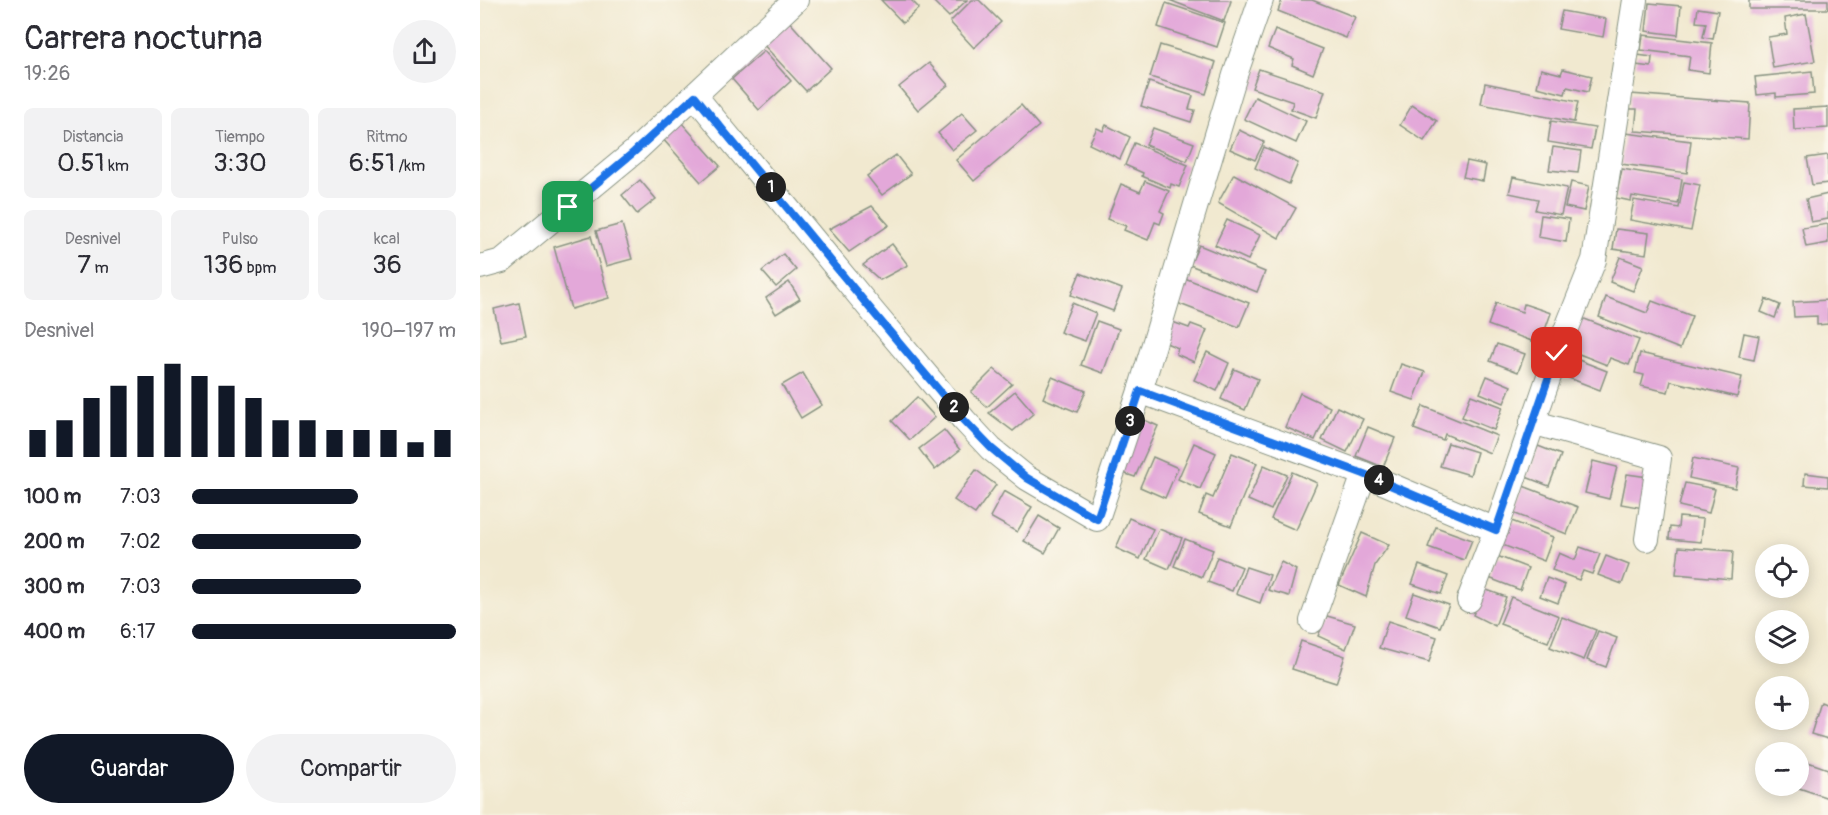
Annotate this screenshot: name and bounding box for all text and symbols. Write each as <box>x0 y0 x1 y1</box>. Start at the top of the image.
text: Carrera nocturna <box>24 18 263 59</box>
button: share <box>393 20 456 83</box>
text: 19:26 <box>24 61 70 86</box>
text: Distancia <box>63 127 123 147</box>
text: Tiempo <box>215 127 265 147</box>
text: Ritmo <box>366 127 408 147</box>
text: 0.51 <box>57 147 105 179</box>
text: 3:30 <box>213 147 267 179</box>
text: 6:51 <box>349 147 395 179</box>
text: km <box>105 156 129 176</box>
text: /km <box>395 156 425 176</box>
pin: 1 <box>756 172 786 202</box>
text: 1 <box>768 177 774 197</box>
pin <box>542 181 593 232</box>
icon: arrive <box>551 190 584 223</box>
text: Desnivel <box>65 229 121 249</box>
text: Pulso <box>222 229 258 249</box>
text: kcal <box>374 229 400 249</box>
text: 7 <box>77 249 91 281</box>
text: 136 <box>204 249 243 281</box>
text: 36 <box>372 249 402 281</box>
text: m <box>91 258 109 278</box>
text: bpm <box>243 258 276 278</box>
text: Desnivel <box>24 318 94 343</box>
text: 190–197 m <box>362 318 456 343</box>
pin <box>1531 327 1582 378</box>
icon: check <box>1540 336 1573 369</box>
pin: 2 <box>939 392 969 422</box>
text: 2 <box>950 397 958 417</box>
pin: 3 <box>1115 406 1145 436</box>
text: 3 <box>1126 411 1134 431</box>
pin: 4 <box>1364 465 1394 495</box>
text: 4 <box>1374 470 1384 490</box>
text: 100 m <box>24 484 81 509</box>
text: 7:03 <box>120 484 161 509</box>
text: 200 m <box>24 529 85 554</box>
text: 7:02 <box>120 529 161 554</box>
map controls <box>1755 544 1809 796</box>
button: locate <box>1755 544 1809 598</box>
text: 300 m <box>24 574 85 599</box>
text: 7:03 <box>120 574 161 599</box>
button: layers <box>1755 610 1809 664</box>
text: 400 m <box>24 619 85 644</box>
text: 6:17 <box>120 619 155 644</box>
button: + <box>1755 676 1809 730</box>
button: Guardar <box>24 734 234 803</box>
button: Compartir <box>246 734 456 803</box>
button: − <box>1755 742 1809 796</box>

